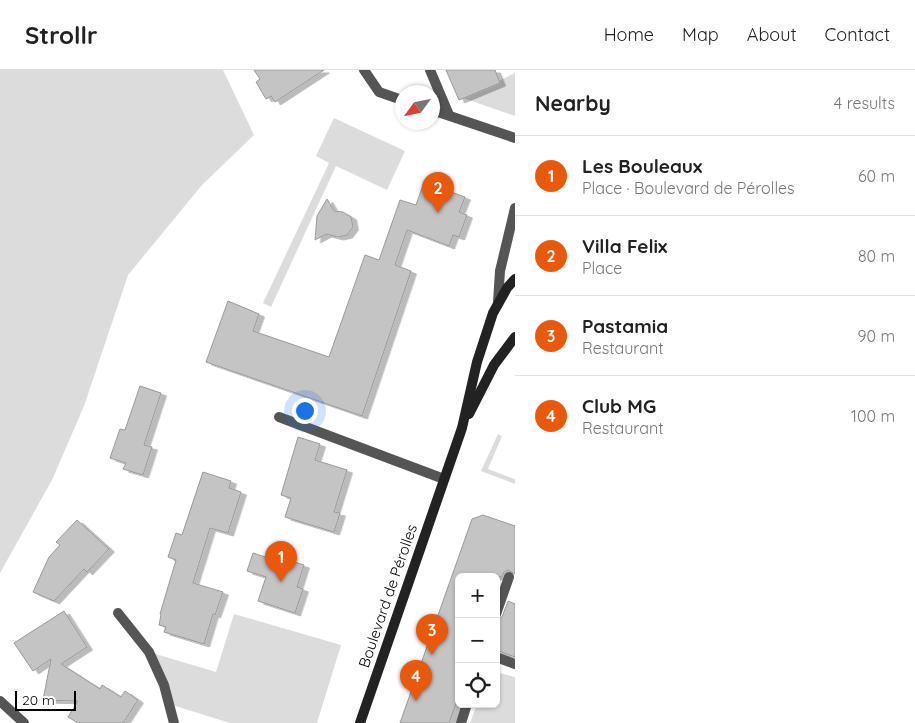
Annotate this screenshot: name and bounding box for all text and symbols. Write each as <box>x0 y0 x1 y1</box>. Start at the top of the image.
text: Strollr <box>25 20 97 50</box>
text: Home <box>604 23 654 46</box>
text: Map <box>682 23 719 46</box>
text: About <box>747 23 797 46</box>
text: Contact <box>825 23 890 46</box>
north arrow <box>395 85 440 130</box>
text: Nearby <box>535 90 611 116</box>
text: 4 results <box>834 93 895 113</box>
text: Les Bouleaux <box>582 154 702 178</box>
text: 1 <box>548 166 554 186</box>
text: 60 m <box>858 166 895 186</box>
pin: 2 <box>422 172 454 213</box>
text: Place · Boulevard de Pérolles <box>582 178 794 198</box>
text: Villa Felix <box>582 234 667 258</box>
text: 2 <box>546 246 556 266</box>
text: 80 m <box>858 246 895 266</box>
text: Place <box>582 258 622 278</box>
text: Pastamia <box>582 314 668 338</box>
text: 3 <box>547 326 555 346</box>
text: 90 m <box>858 326 895 346</box>
text: Restaurant <box>582 338 664 358</box>
text: Club MG <box>582 394 656 418</box>
your location <box>292 398 318 424</box>
text: 4 <box>546 406 556 426</box>
text: 100 m <box>851 406 895 426</box>
text: Restaurant <box>582 418 664 438</box>
street label: Boulevard de Pérolles <box>354 522 421 670</box>
pin: 1 <box>265 541 297 582</box>
map controls <box>455 573 500 708</box>
button: + <box>455 573 500 618</box>
pin: 3 <box>416 614 448 655</box>
button: − <box>455 618 500 663</box>
pin: 4 <box>400 660 432 701</box>
button: locate <box>455 663 500 708</box>
scale bar <box>15 688 76 711</box>
text: 20 m <box>22 691 55 709</box>

